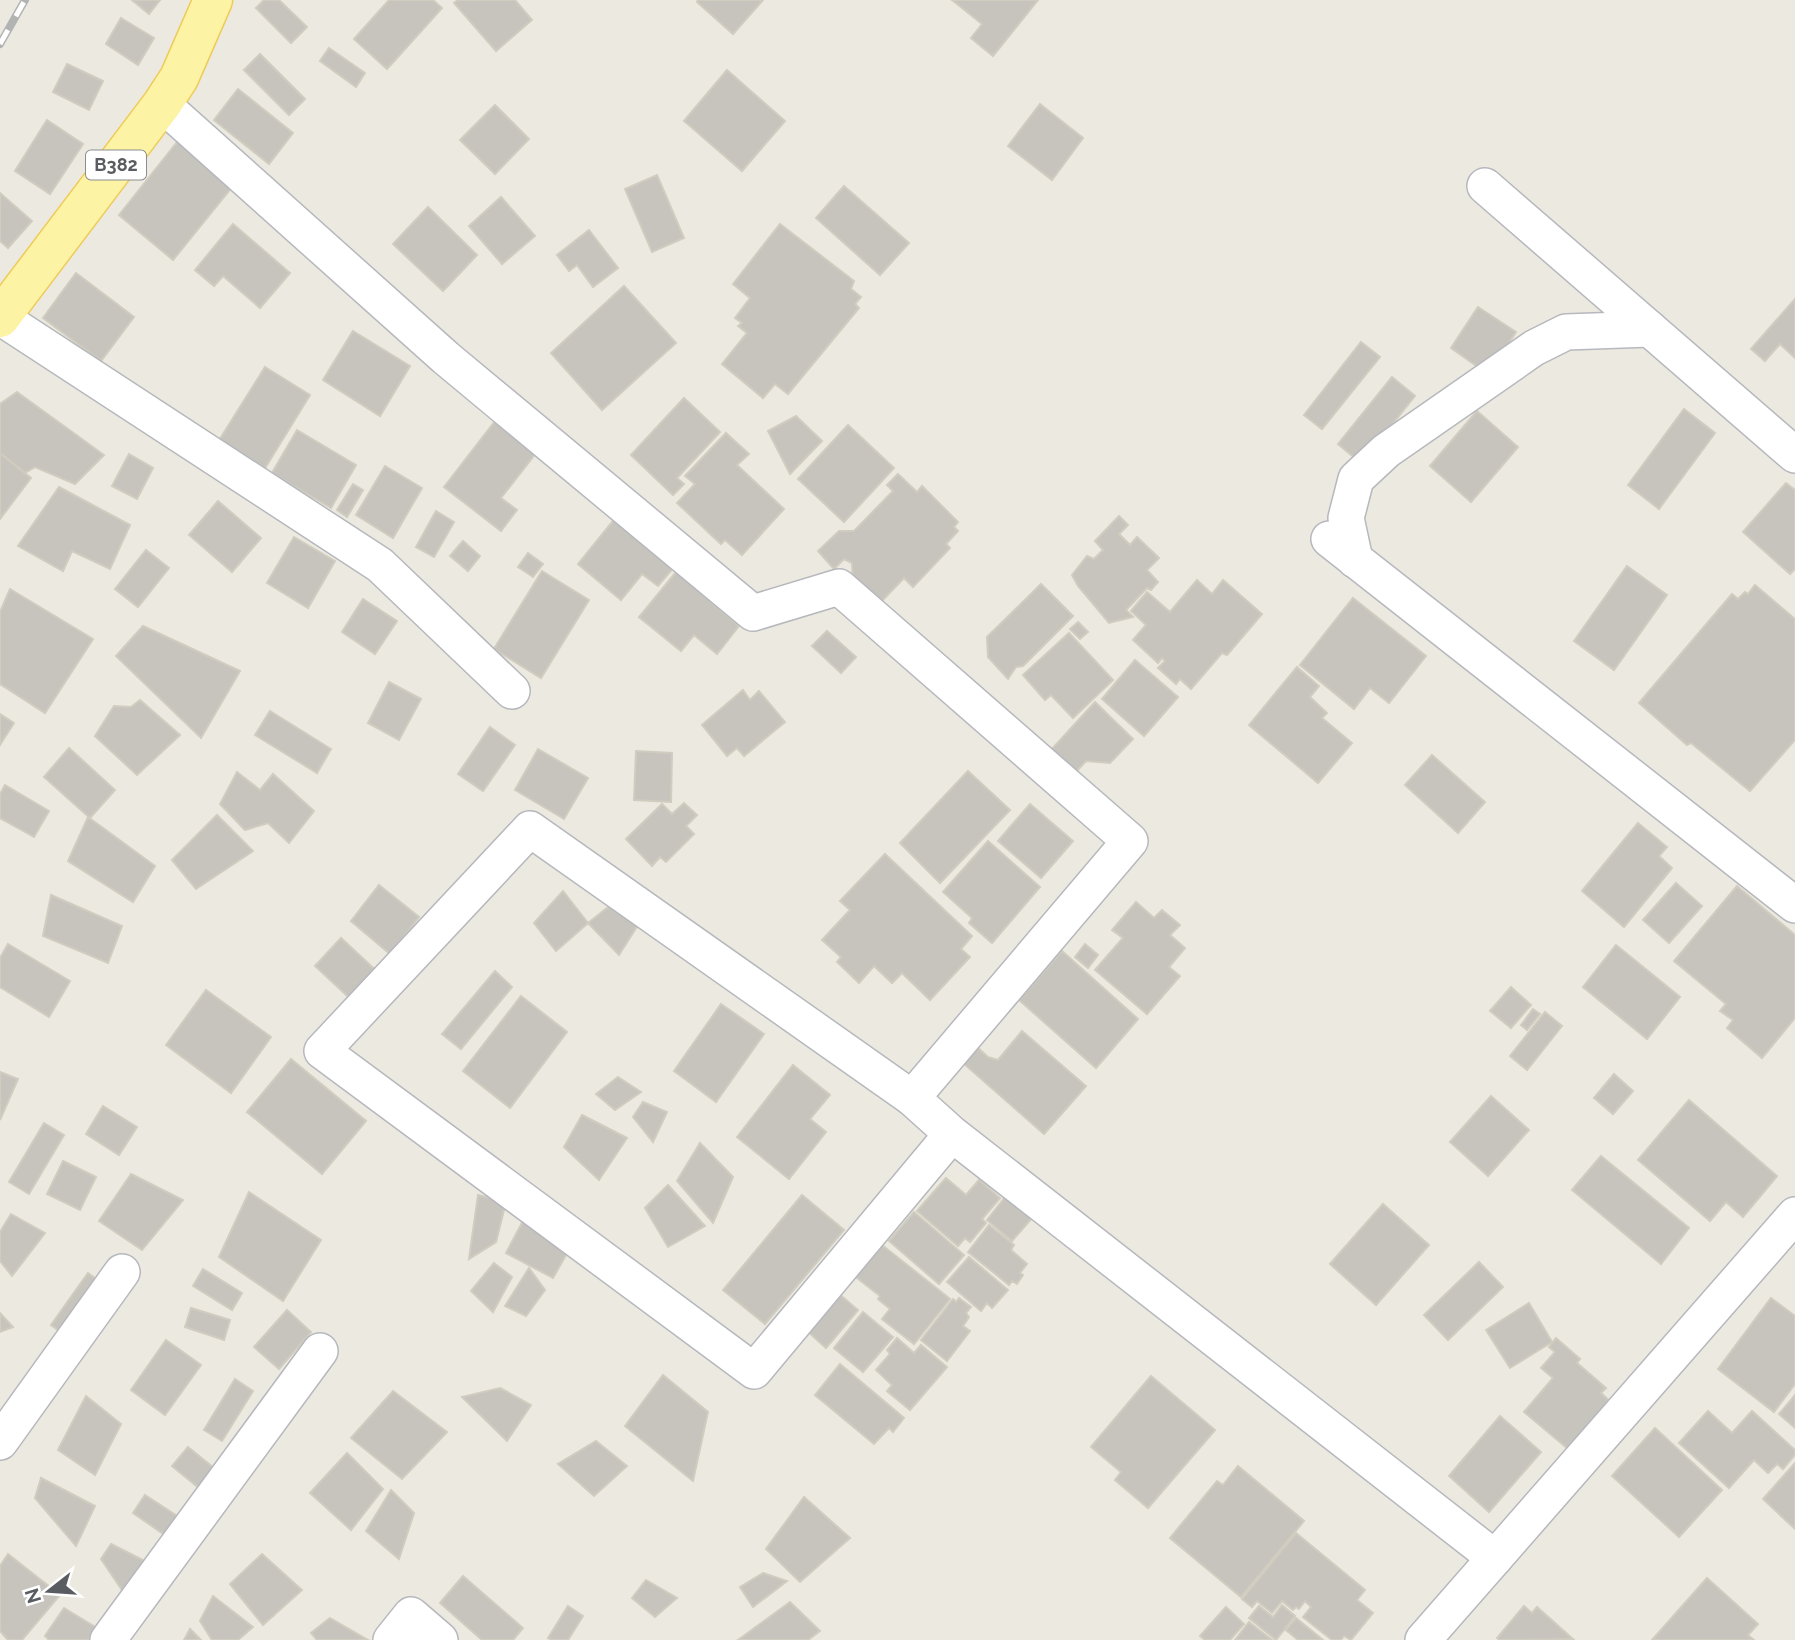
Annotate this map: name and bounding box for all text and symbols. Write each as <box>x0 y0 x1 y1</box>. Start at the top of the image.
road number: B382 <box>86 150 146 180</box>
north arrow <box>14 1556 84 1626</box>
text: N <box>20 1586 45 1606</box>

